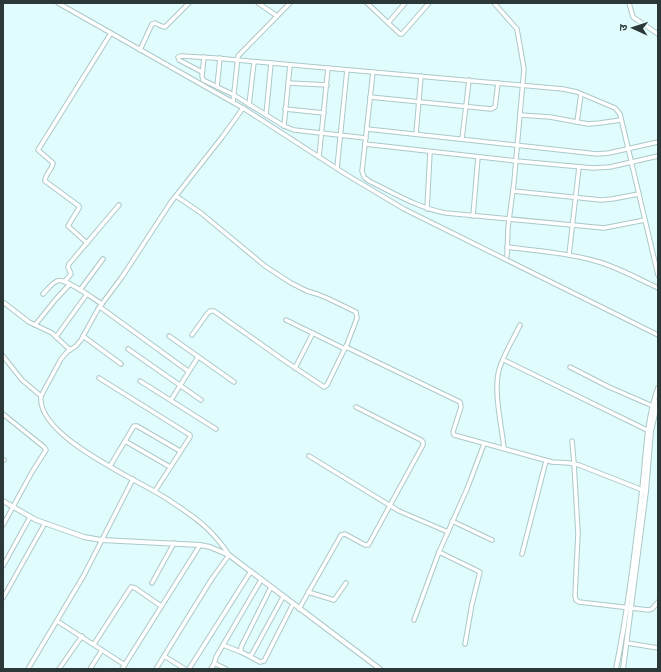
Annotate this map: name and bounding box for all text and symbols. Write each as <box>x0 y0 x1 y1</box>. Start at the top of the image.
north arrow <box>613 8 653 48</box>
text: उ <box>616 23 631 31</box>

